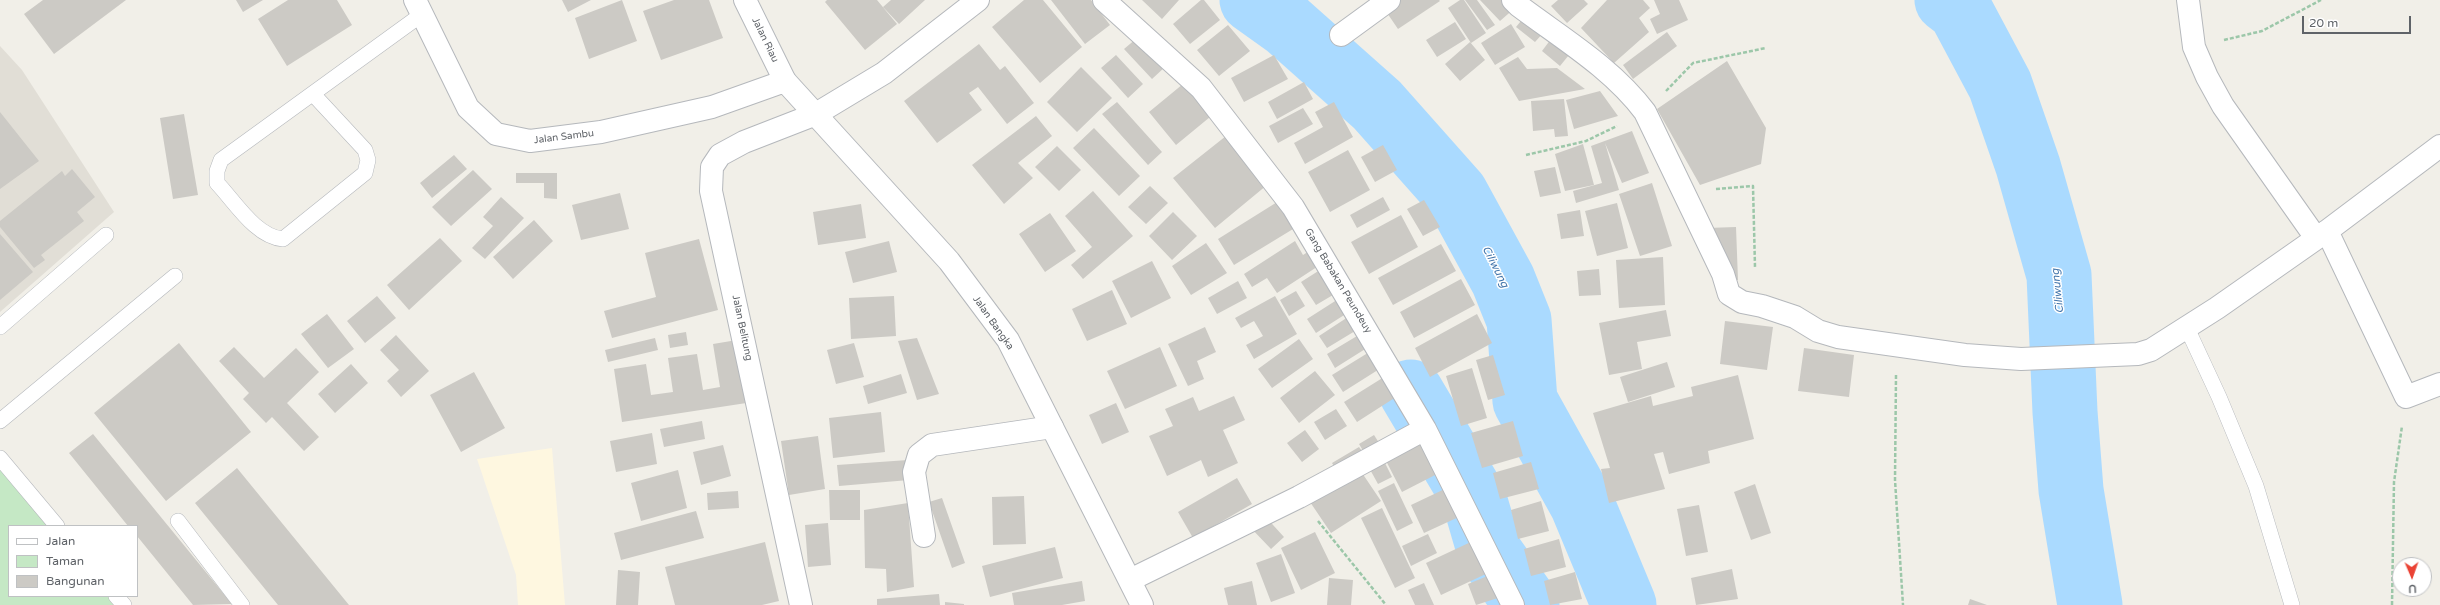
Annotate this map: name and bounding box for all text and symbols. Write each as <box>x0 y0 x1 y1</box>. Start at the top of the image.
scale bar <box>2304 8 2413 34</box>
street label: Jalan Riau <box>749 16 781 64</box>
text: 20 m <box>2309 16 2338 30</box>
street label: Jalan Sambu <box>533 127 595 147</box>
street label: Gang Babakan Peundeuy <box>1302 226 1374 336</box>
water label: Ciliwung <box>1479 244 1511 290</box>
water label: Ciliwung <box>2049 268 2067 314</box>
street label: Jalan Belitung <box>729 294 755 362</box>
street label: Jalan Bangka <box>970 294 1016 352</box>
legend <box>8 525 138 597</box>
text: Jalan <box>46 534 75 548</box>
text: Taman <box>46 554 84 568</box>
north arrow <box>2392 557 2432 597</box>
text: Bangunan <box>46 574 105 588</box>
text: U <box>2408 582 2417 595</box>

